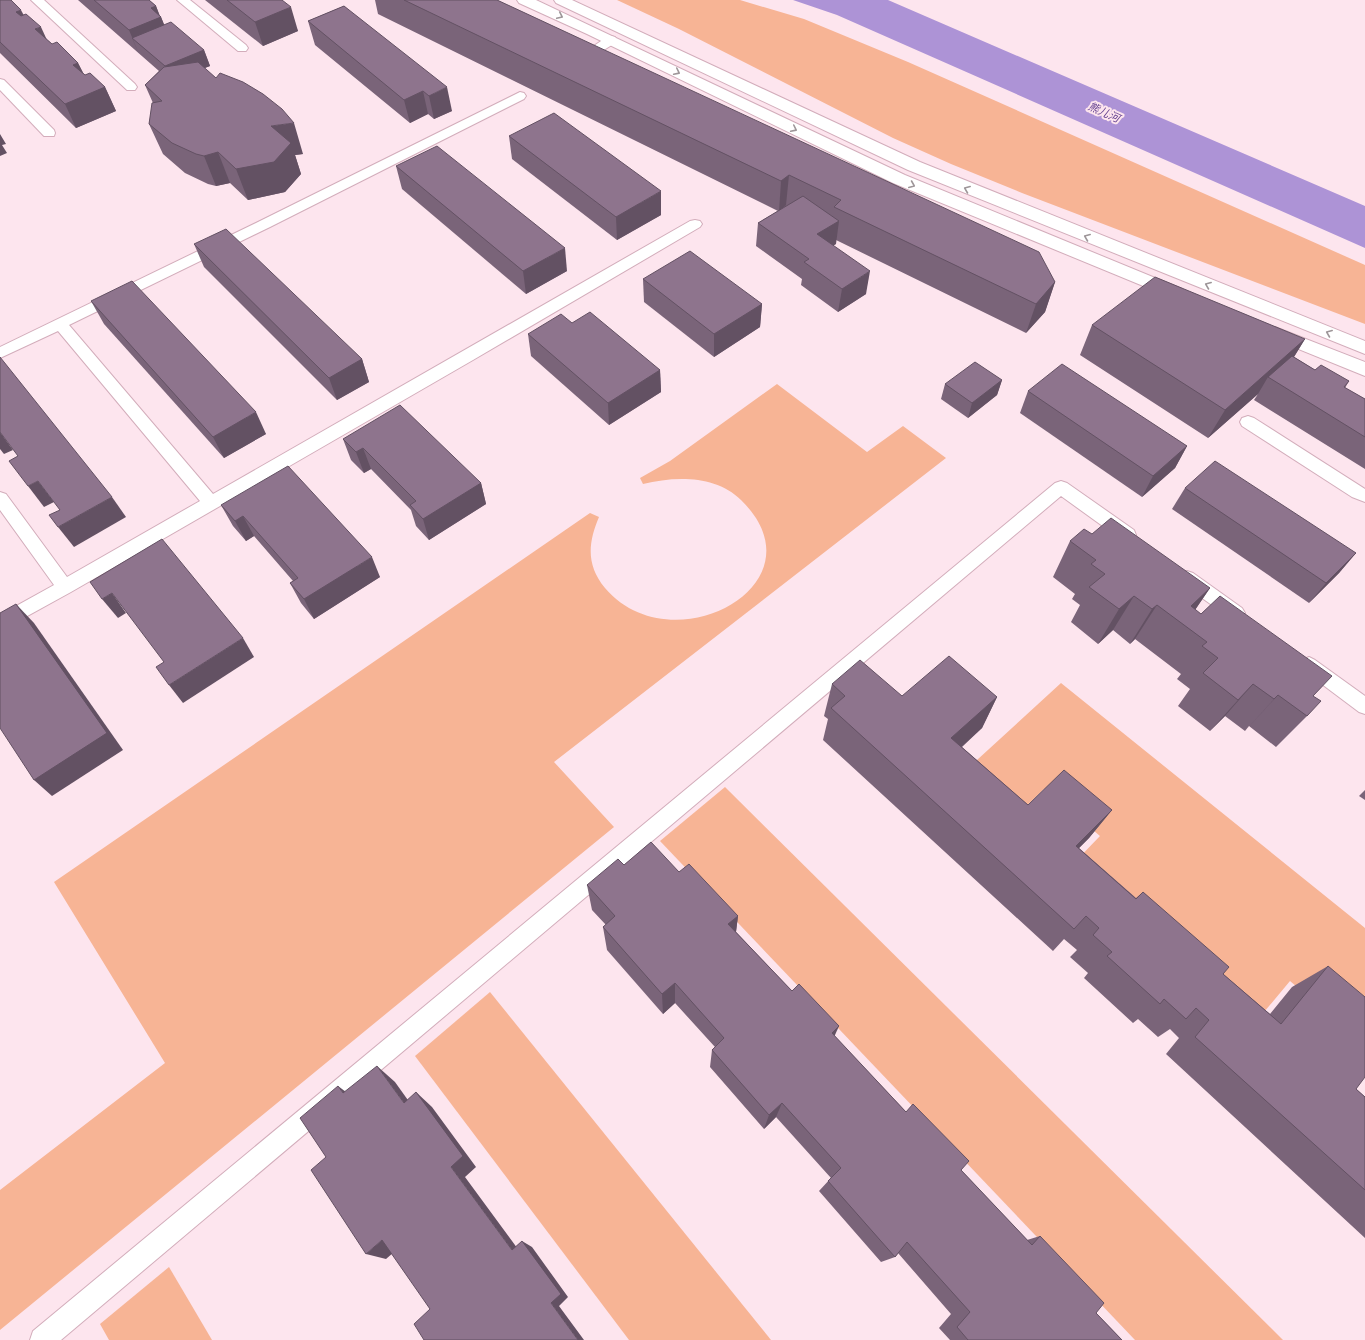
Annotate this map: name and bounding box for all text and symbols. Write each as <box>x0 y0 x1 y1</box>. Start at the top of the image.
one-way arrow <box>555 11 563 19</box>
one-way arrow <box>673 67 680 75</box>
water label: 熊儿河 <box>1086 99 1124 126</box>
one-way arrow <box>790 124 797 132</box>
one-way arrow <box>908 180 915 188</box>
one-way arrow <box>963 185 970 193</box>
one-way arrow <box>1084 233 1091 241</box>
one-way arrow <box>1205 282 1212 290</box>
one-way arrow <box>1325 330 1332 338</box>

